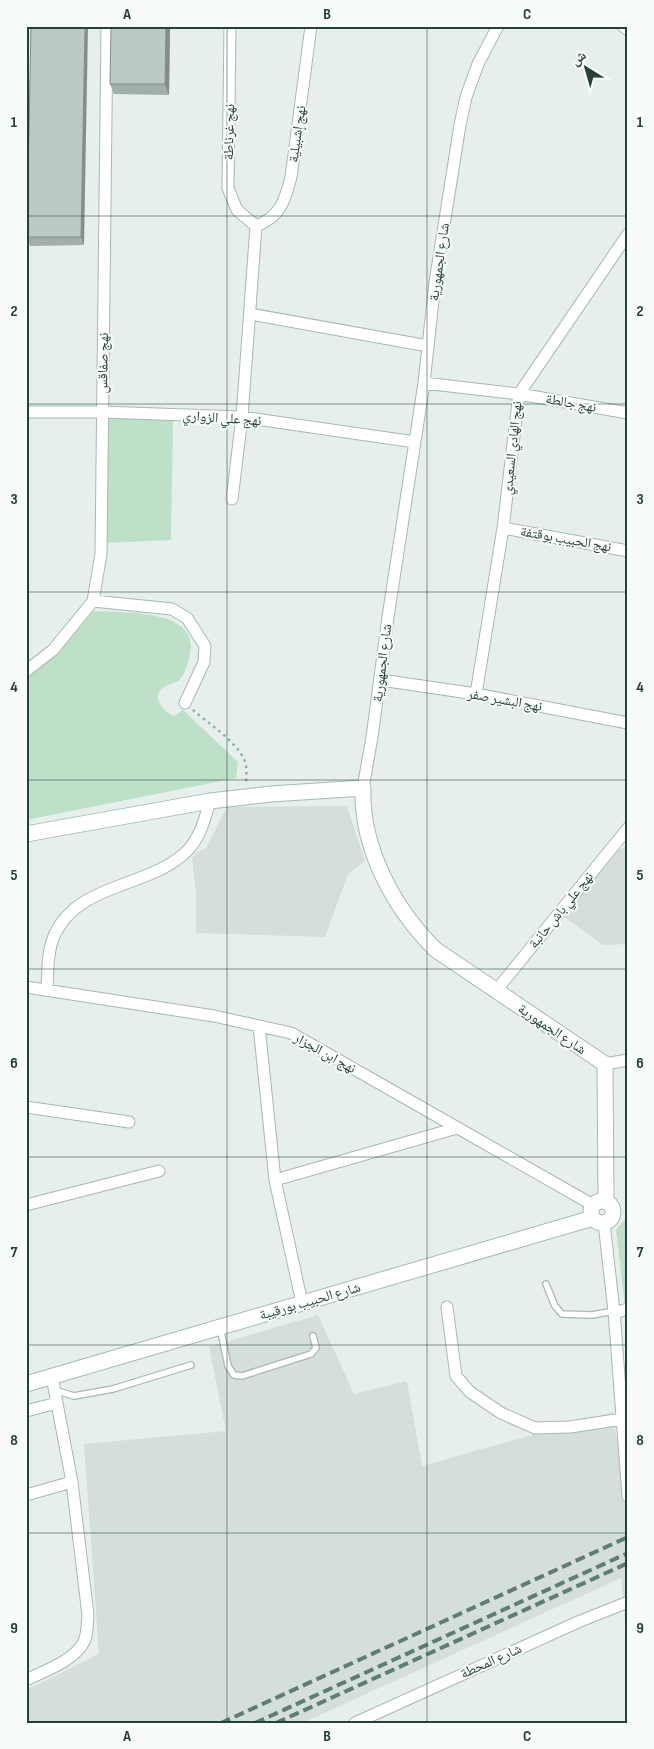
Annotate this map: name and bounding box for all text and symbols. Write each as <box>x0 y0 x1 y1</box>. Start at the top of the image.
text: A <box>122 5 131 24</box>
text: B <box>323 5 331 24</box>
text: C <box>523 5 531 24</box>
north arrow <box>562 42 612 92</box>
text: ش <box>567 47 590 69</box>
street label: نهج غرناطة <box>220 103 239 160</box>
street label: نهج إشبيلية <box>285 104 310 164</box>
text: 1 <box>11 113 18 132</box>
text: 1 <box>637 113 644 132</box>
street label: شارع الجمهورية <box>425 222 454 302</box>
text: 2 <box>10 302 18 321</box>
text: 2 <box>636 302 644 321</box>
street label: نهج صفاقس <box>94 332 113 394</box>
street label: نهج جالطة <box>544 390 598 417</box>
street label: نهج الهادي السعيدي <box>499 400 528 496</box>
street label: نهج علي الزواري <box>182 407 262 432</box>
text: 3 <box>10 490 18 509</box>
text: 3 <box>636 490 644 509</box>
street label: نهج الحبيب بوقتفة <box>519 523 613 556</box>
street label: شارع الجمهورية <box>369 623 396 703</box>
text: 4 <box>10 678 18 697</box>
text: 4 <box>636 678 644 697</box>
street label: نهج البشير صفر <box>465 685 544 716</box>
text: 5 <box>10 866 18 885</box>
text: 5 <box>636 866 644 885</box>
street label: نهج علي باش حانبة <box>525 868 599 953</box>
street label: شارع الجمهورية <box>514 1000 589 1059</box>
street label: نهج ابن الجزار <box>290 1029 359 1078</box>
text: 6 <box>10 1054 18 1073</box>
text: 6 <box>636 1054 644 1073</box>
text: 7 <box>11 1243 18 1262</box>
text: 7 <box>637 1243 644 1262</box>
street label: شارع الحبيب بورقيبة <box>257 1278 363 1325</box>
text: 8 <box>10 1431 18 1450</box>
text: 8 <box>636 1431 644 1450</box>
text: 9 <box>10 1619 18 1638</box>
text: 9 <box>636 1619 644 1638</box>
street label: شارع المحطة <box>458 1640 525 1683</box>
text: A <box>122 1727 131 1746</box>
text: B <box>323 1727 331 1746</box>
text: C <box>523 1727 531 1746</box>

